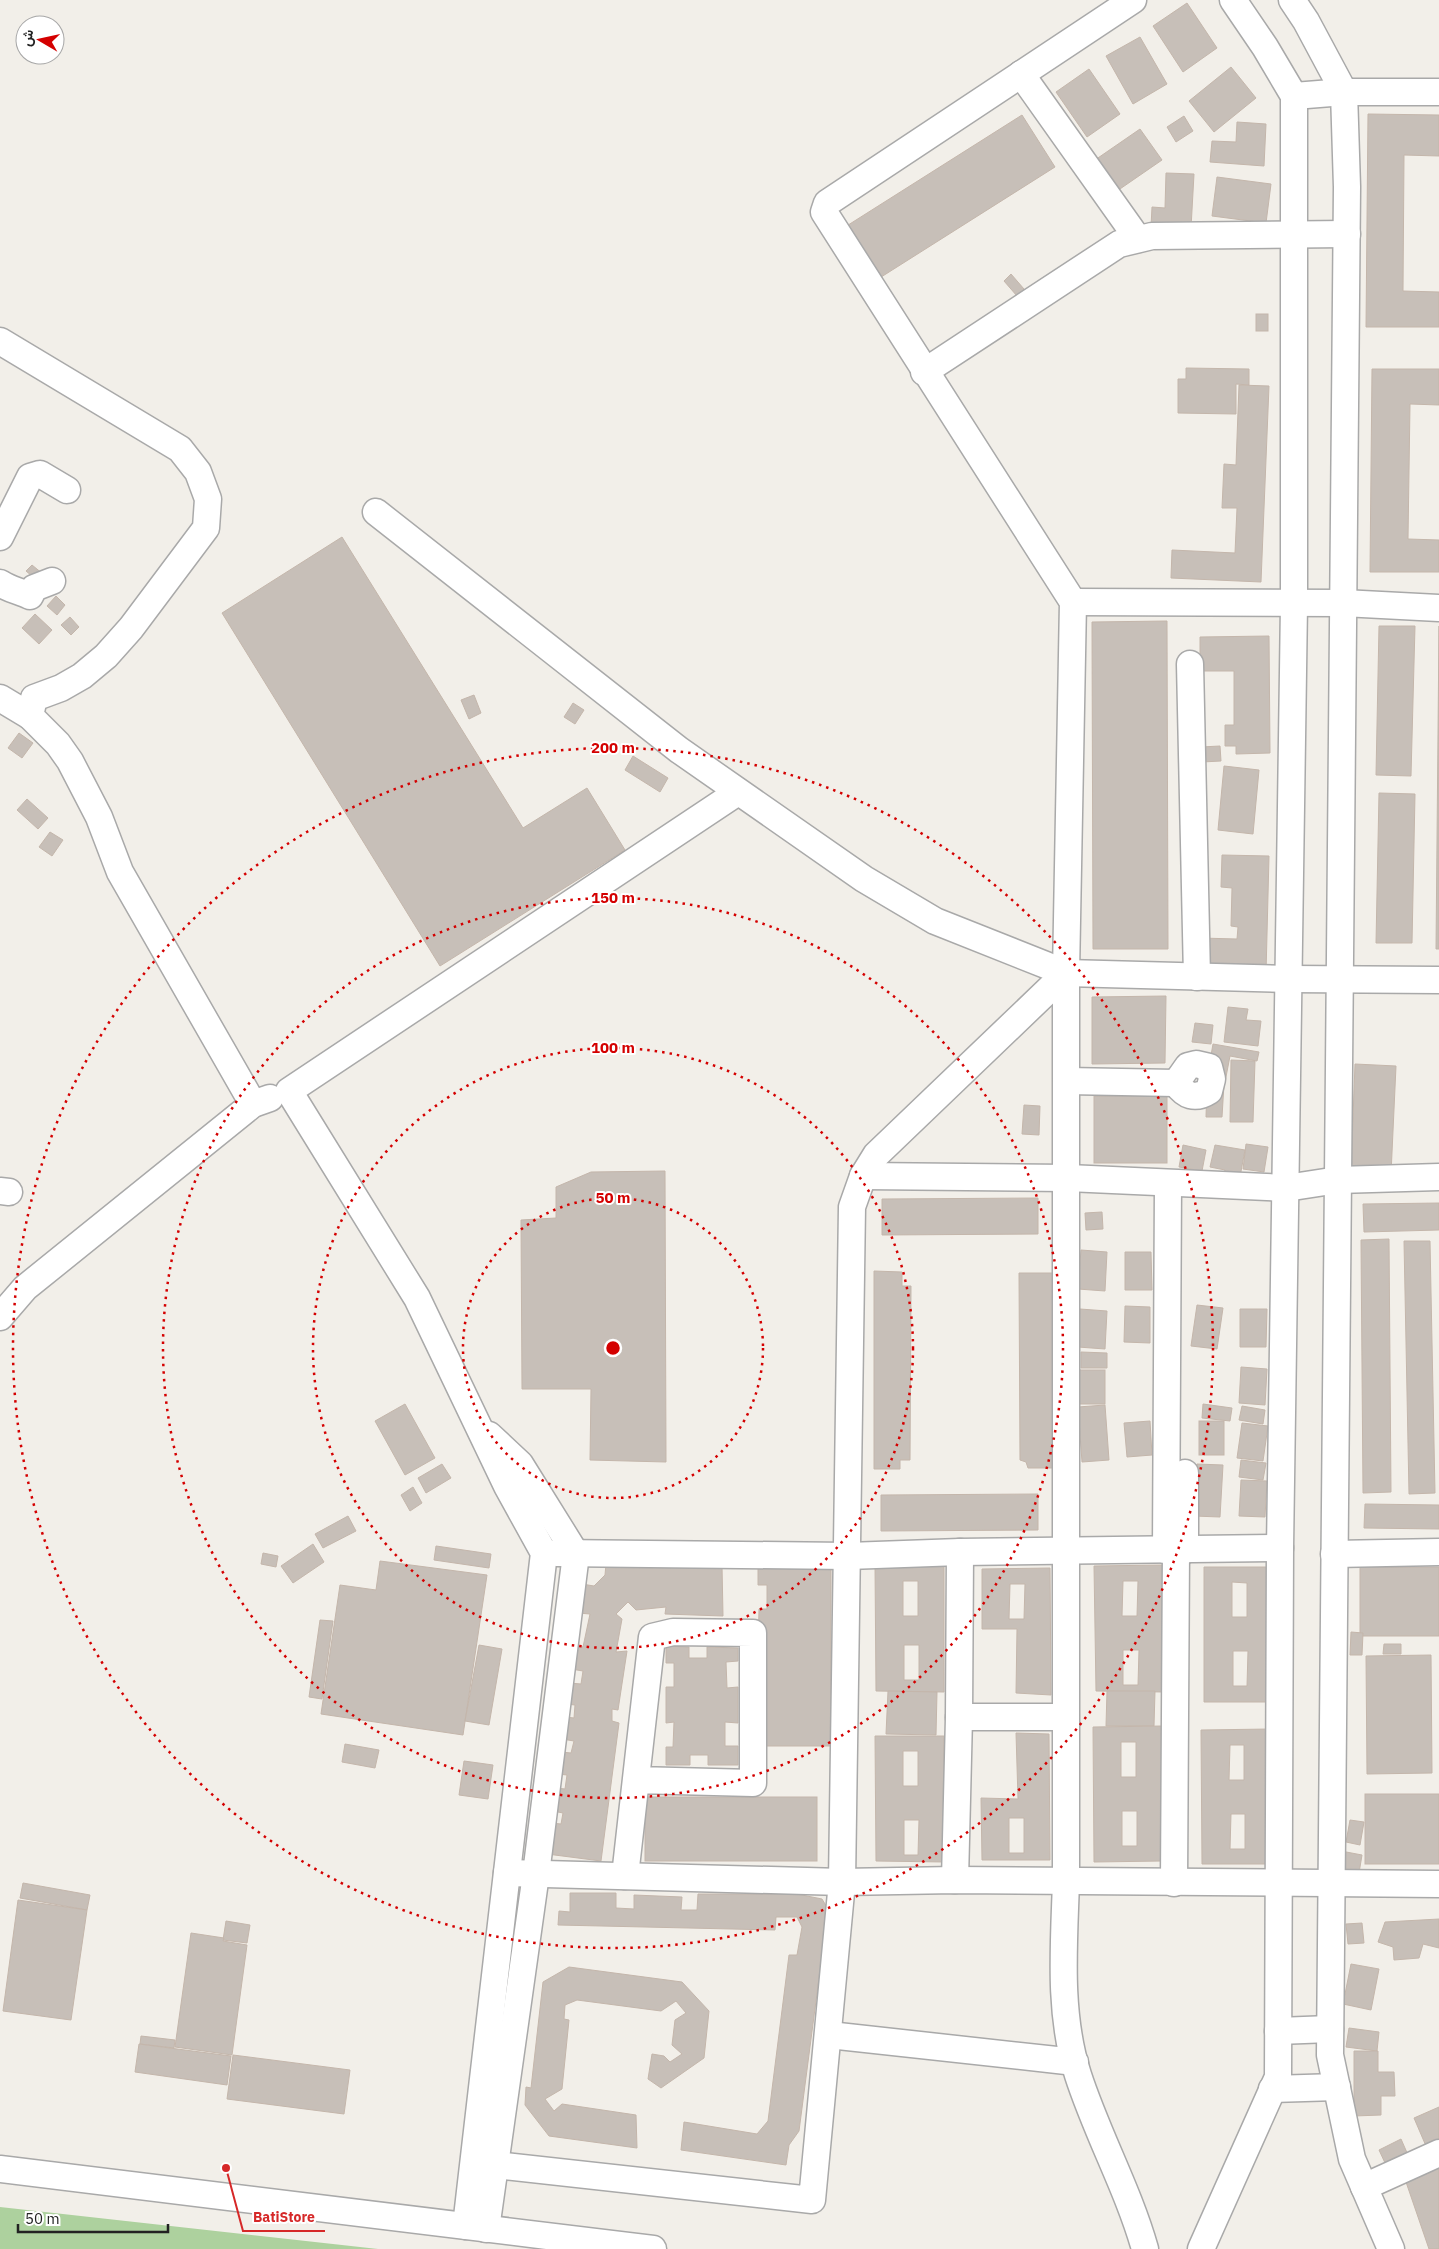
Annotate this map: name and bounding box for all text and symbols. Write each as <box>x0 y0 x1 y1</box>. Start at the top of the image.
north arrow <box>15 15 65 65</box>
text: ش <box>17 28 37 48</box>
text: 200 m <box>591 738 635 757</box>
text: 150 m <box>591 888 635 907</box>
text: 100 m <box>591 1038 635 1057</box>
text: 50 m <box>596 1188 630 1207</box>
centre of rings <box>604 1339 622 1357</box>
scale bar <box>18 2202 168 2234</box>
callout: BatiStore <box>243 2202 325 2231</box>
text: BatiStore <box>253 2208 315 2226</box>
text: 50 m <box>25 2209 60 2228</box>

